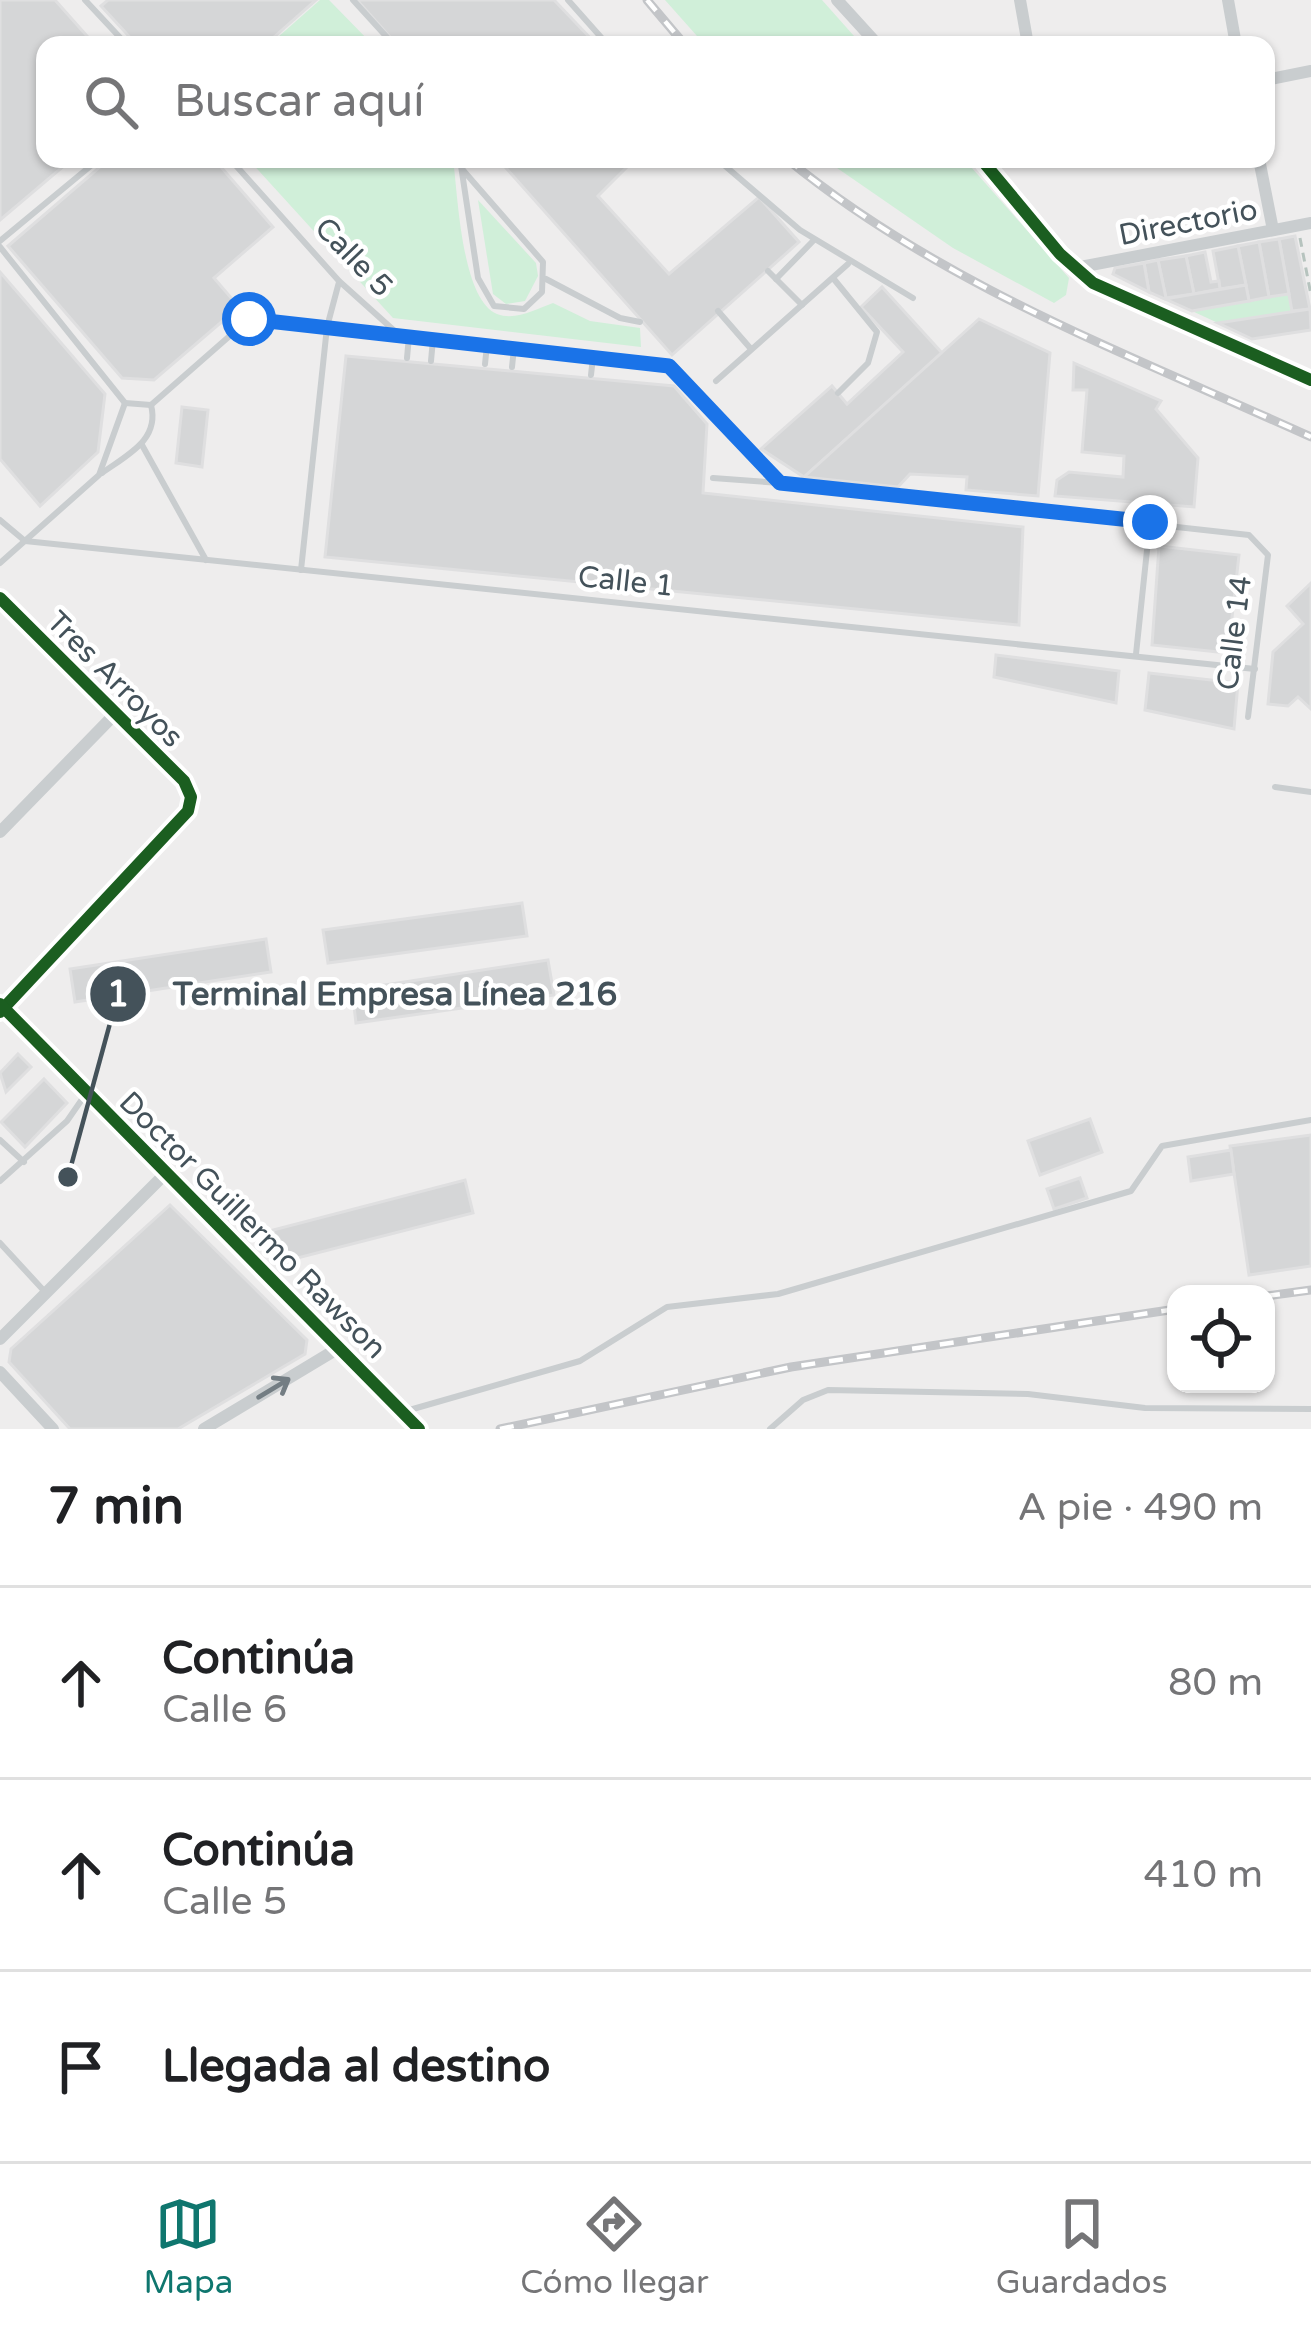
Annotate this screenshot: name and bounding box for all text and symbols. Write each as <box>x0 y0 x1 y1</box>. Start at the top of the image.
search box <box>36 36 1275 168</box>
icon: search <box>78 69 144 135</box>
text: Buscar aquí <box>174 75 424 129</box>
street label: Directorio <box>1116 191 1261 254</box>
street label: Calle 5 <box>307 210 400 305</box>
route start <box>222 292 276 346</box>
route end <box>1123 495 1177 549</box>
street label: Calle 1 <box>576 558 676 605</box>
street label: Calle 14 <box>1209 574 1260 692</box>
street label: Tres Arroyos <box>39 603 191 755</box>
callout: Terminal Empresa Línea 216 <box>88 959 641 1028</box>
text: 1 <box>107 973 129 1016</box>
text: Terminal Empresa Línea 216 <box>172 975 617 1014</box>
street label: Doctor Guillermo Rawson <box>111 1084 394 1367</box>
map controls <box>1167 1285 1275 1393</box>
button: locate <box>1167 1285 1275 1393</box>
one-way arrow <box>256 1375 291 1399</box>
text: 7 min <box>48 1476 184 1538</box>
text: A pie · 490 m <box>1018 1484 1263 1531</box>
text: Continúa <box>162 1632 355 1686</box>
icon: ahead <box>48 1650 114 1716</box>
text: 80 m <box>1168 1659 1263 1706</box>
text: Calle 6 <box>162 1686 287 1733</box>
text: Continúa <box>162 1824 355 1878</box>
icon: ahead <box>48 1842 114 1908</box>
text: 410 m <box>1144 1851 1263 1898</box>
text: Calle 5 <box>162 1878 287 1925</box>
icon: arrive <box>48 2034 114 2100</box>
text: Llegada al destino <box>162 2040 550 2094</box>
tab: Mapa <box>143 2191 233 2302</box>
tab: Cómo llegar <box>520 2191 709 2302</box>
tab: Guardados <box>996 2191 1168 2302</box>

